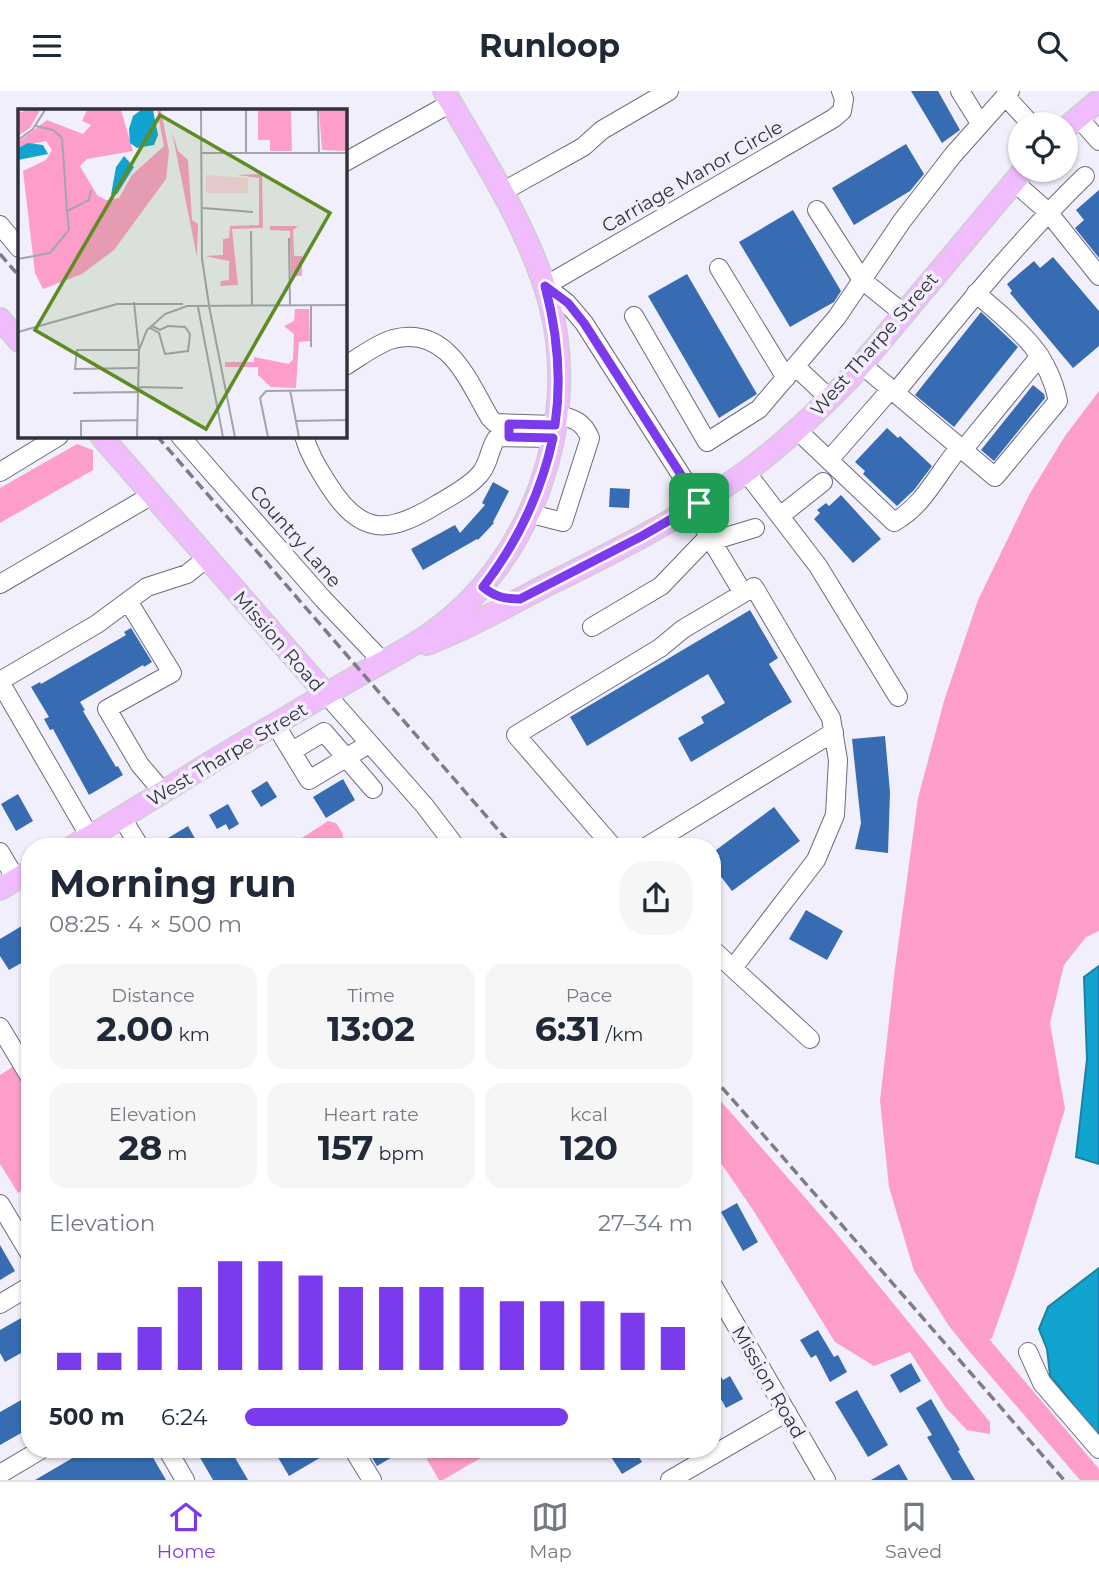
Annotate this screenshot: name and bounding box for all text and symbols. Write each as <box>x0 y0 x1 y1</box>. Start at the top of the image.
text: Runloop <box>479 26 620 65</box>
icon: menu <box>28 27 66 65</box>
icon: search <box>1033 27 1071 65</box>
inset map <box>18 109 346 437</box>
map controls <box>1008 112 1078 182</box>
button: locate <box>1008 112 1078 182</box>
street label: Carriage Manor Circle <box>598 115 787 238</box>
street label: West Tharpe Street <box>806 268 943 421</box>
pin <box>669 473 729 533</box>
street label: Country Lane <box>245 481 346 592</box>
icon: arrive <box>680 484 718 522</box>
street label: Mission Road <box>229 586 329 697</box>
street label: West Tharpe Street <box>143 697 312 811</box>
text: Morning run <box>49 860 297 907</box>
button: share <box>619 861 693 935</box>
text: 08:25 · 4 × 500 m <box>49 910 242 938</box>
text: Distance <box>111 984 195 1007</box>
text: Time <box>347 984 395 1007</box>
text: Pace <box>566 984 612 1007</box>
text: 2.00 <box>96 1007 173 1050</box>
text: 13:02 <box>327 1007 415 1050</box>
text: 6:31 <box>535 1007 601 1050</box>
text: km <box>173 1023 210 1046</box>
text: /km <box>601 1023 643 1046</box>
text: Elevation <box>109 1103 197 1126</box>
text: Heart rate <box>323 1103 419 1126</box>
text: kcal <box>570 1103 608 1126</box>
text: 28 <box>119 1126 162 1169</box>
text: 157 <box>318 1126 373 1169</box>
text: 120 <box>560 1126 618 1169</box>
text: m <box>162 1142 187 1165</box>
text: bpm <box>373 1142 424 1165</box>
text: Elevation <box>49 1209 155 1237</box>
text: 27–34 m <box>598 1209 693 1237</box>
street label: Mission Road <box>727 1322 810 1443</box>
text: 500 m <box>49 1403 125 1431</box>
text: 6:24 <box>161 1403 208 1431</box>
tab: Home <box>157 1498 216 1563</box>
tab: Map <box>529 1498 572 1563</box>
tab: Saved <box>885 1498 942 1563</box>

